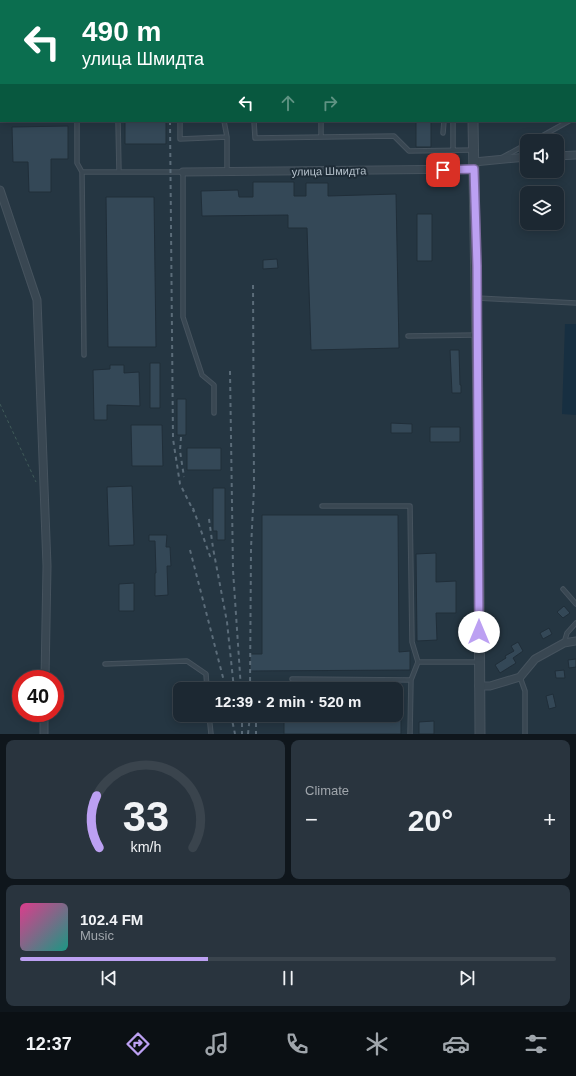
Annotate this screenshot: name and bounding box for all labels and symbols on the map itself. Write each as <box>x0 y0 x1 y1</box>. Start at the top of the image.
pin <box>426 153 460 187</box>
street label: улица Шмидта <box>292 164 367 178</box>
position arrow <box>458 611 500 653</box>
speed limit sign: 40 <box>12 670 64 722</box>

